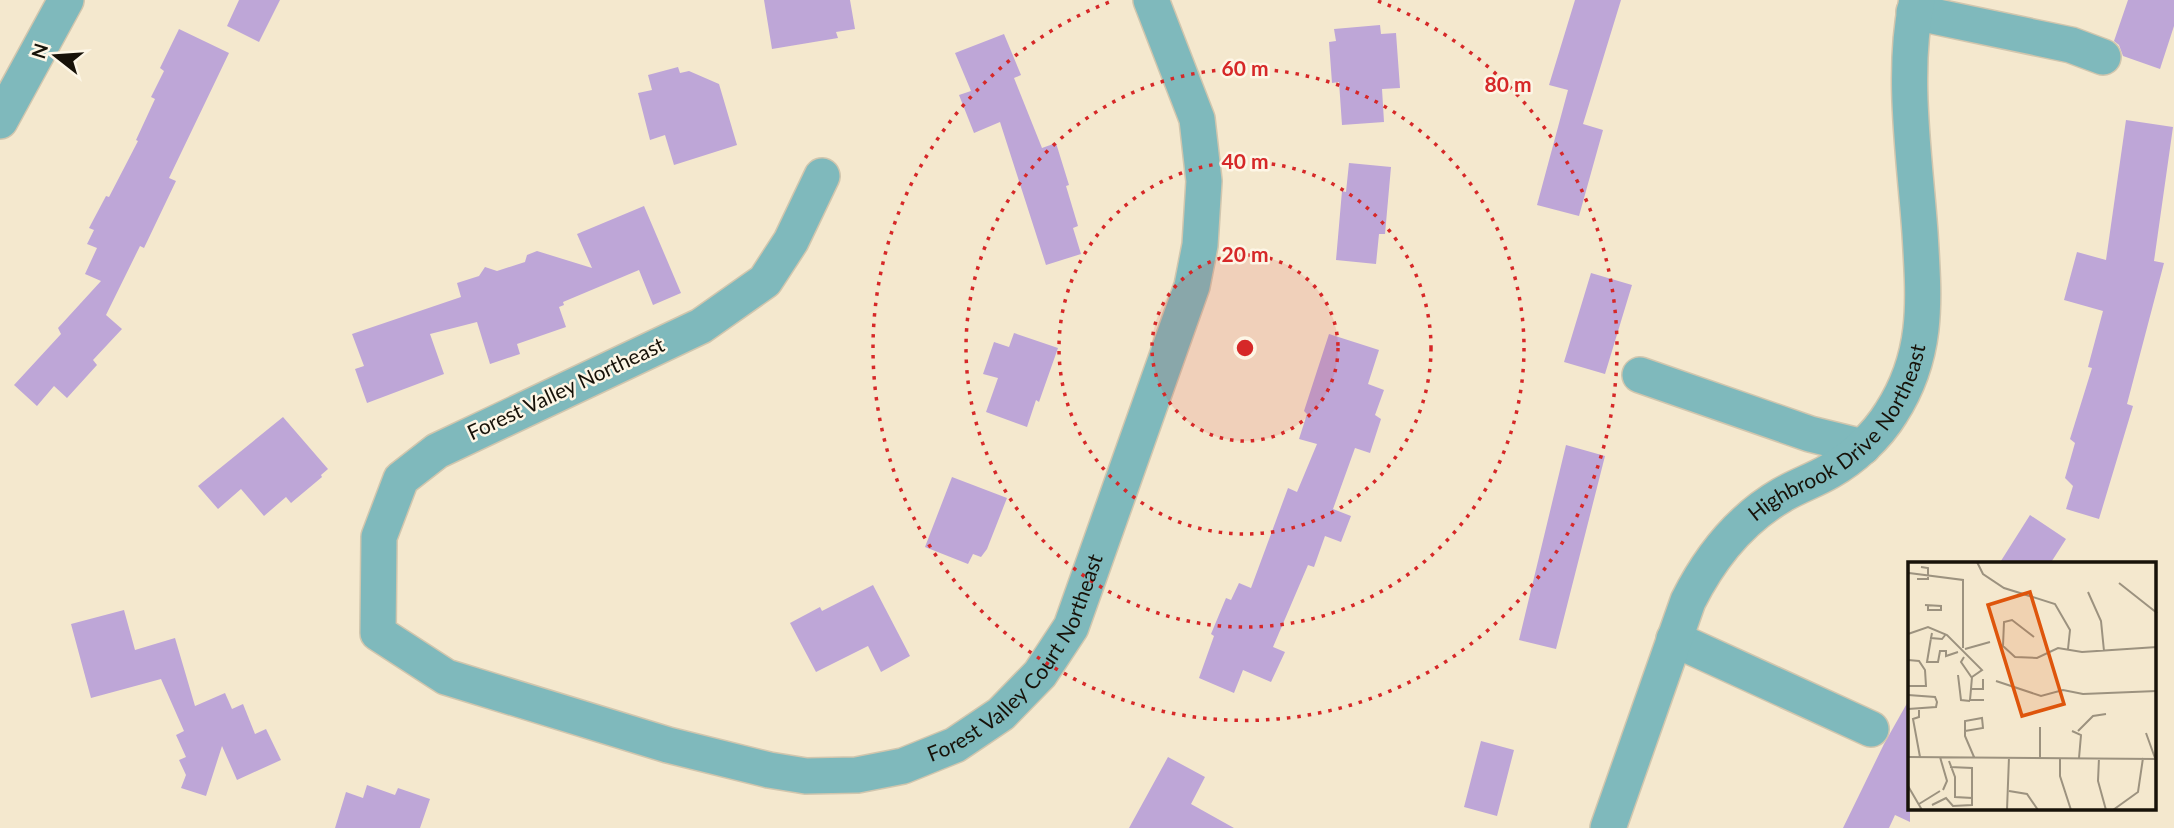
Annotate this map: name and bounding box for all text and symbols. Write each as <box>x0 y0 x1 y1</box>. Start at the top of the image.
north arrow <box>21 21 91 91</box>
text: N <box>26 41 52 61</box>
text: 60 m <box>1221 55 1269 80</box>
text: 80 m <box>1484 71 1532 96</box>
text: 40 m <box>1221 148 1269 173</box>
text: 20 m <box>1221 241 1269 266</box>
street label: Forest Valley Northeast <box>463 331 668 444</box>
centre of rings <box>1233 336 1257 360</box>
street label: Highbrook Drive Northeast <box>1742 341 1929 525</box>
street label: Forest Valley Court Northeast <box>923 550 1107 766</box>
inset map <box>1908 562 2156 810</box>

